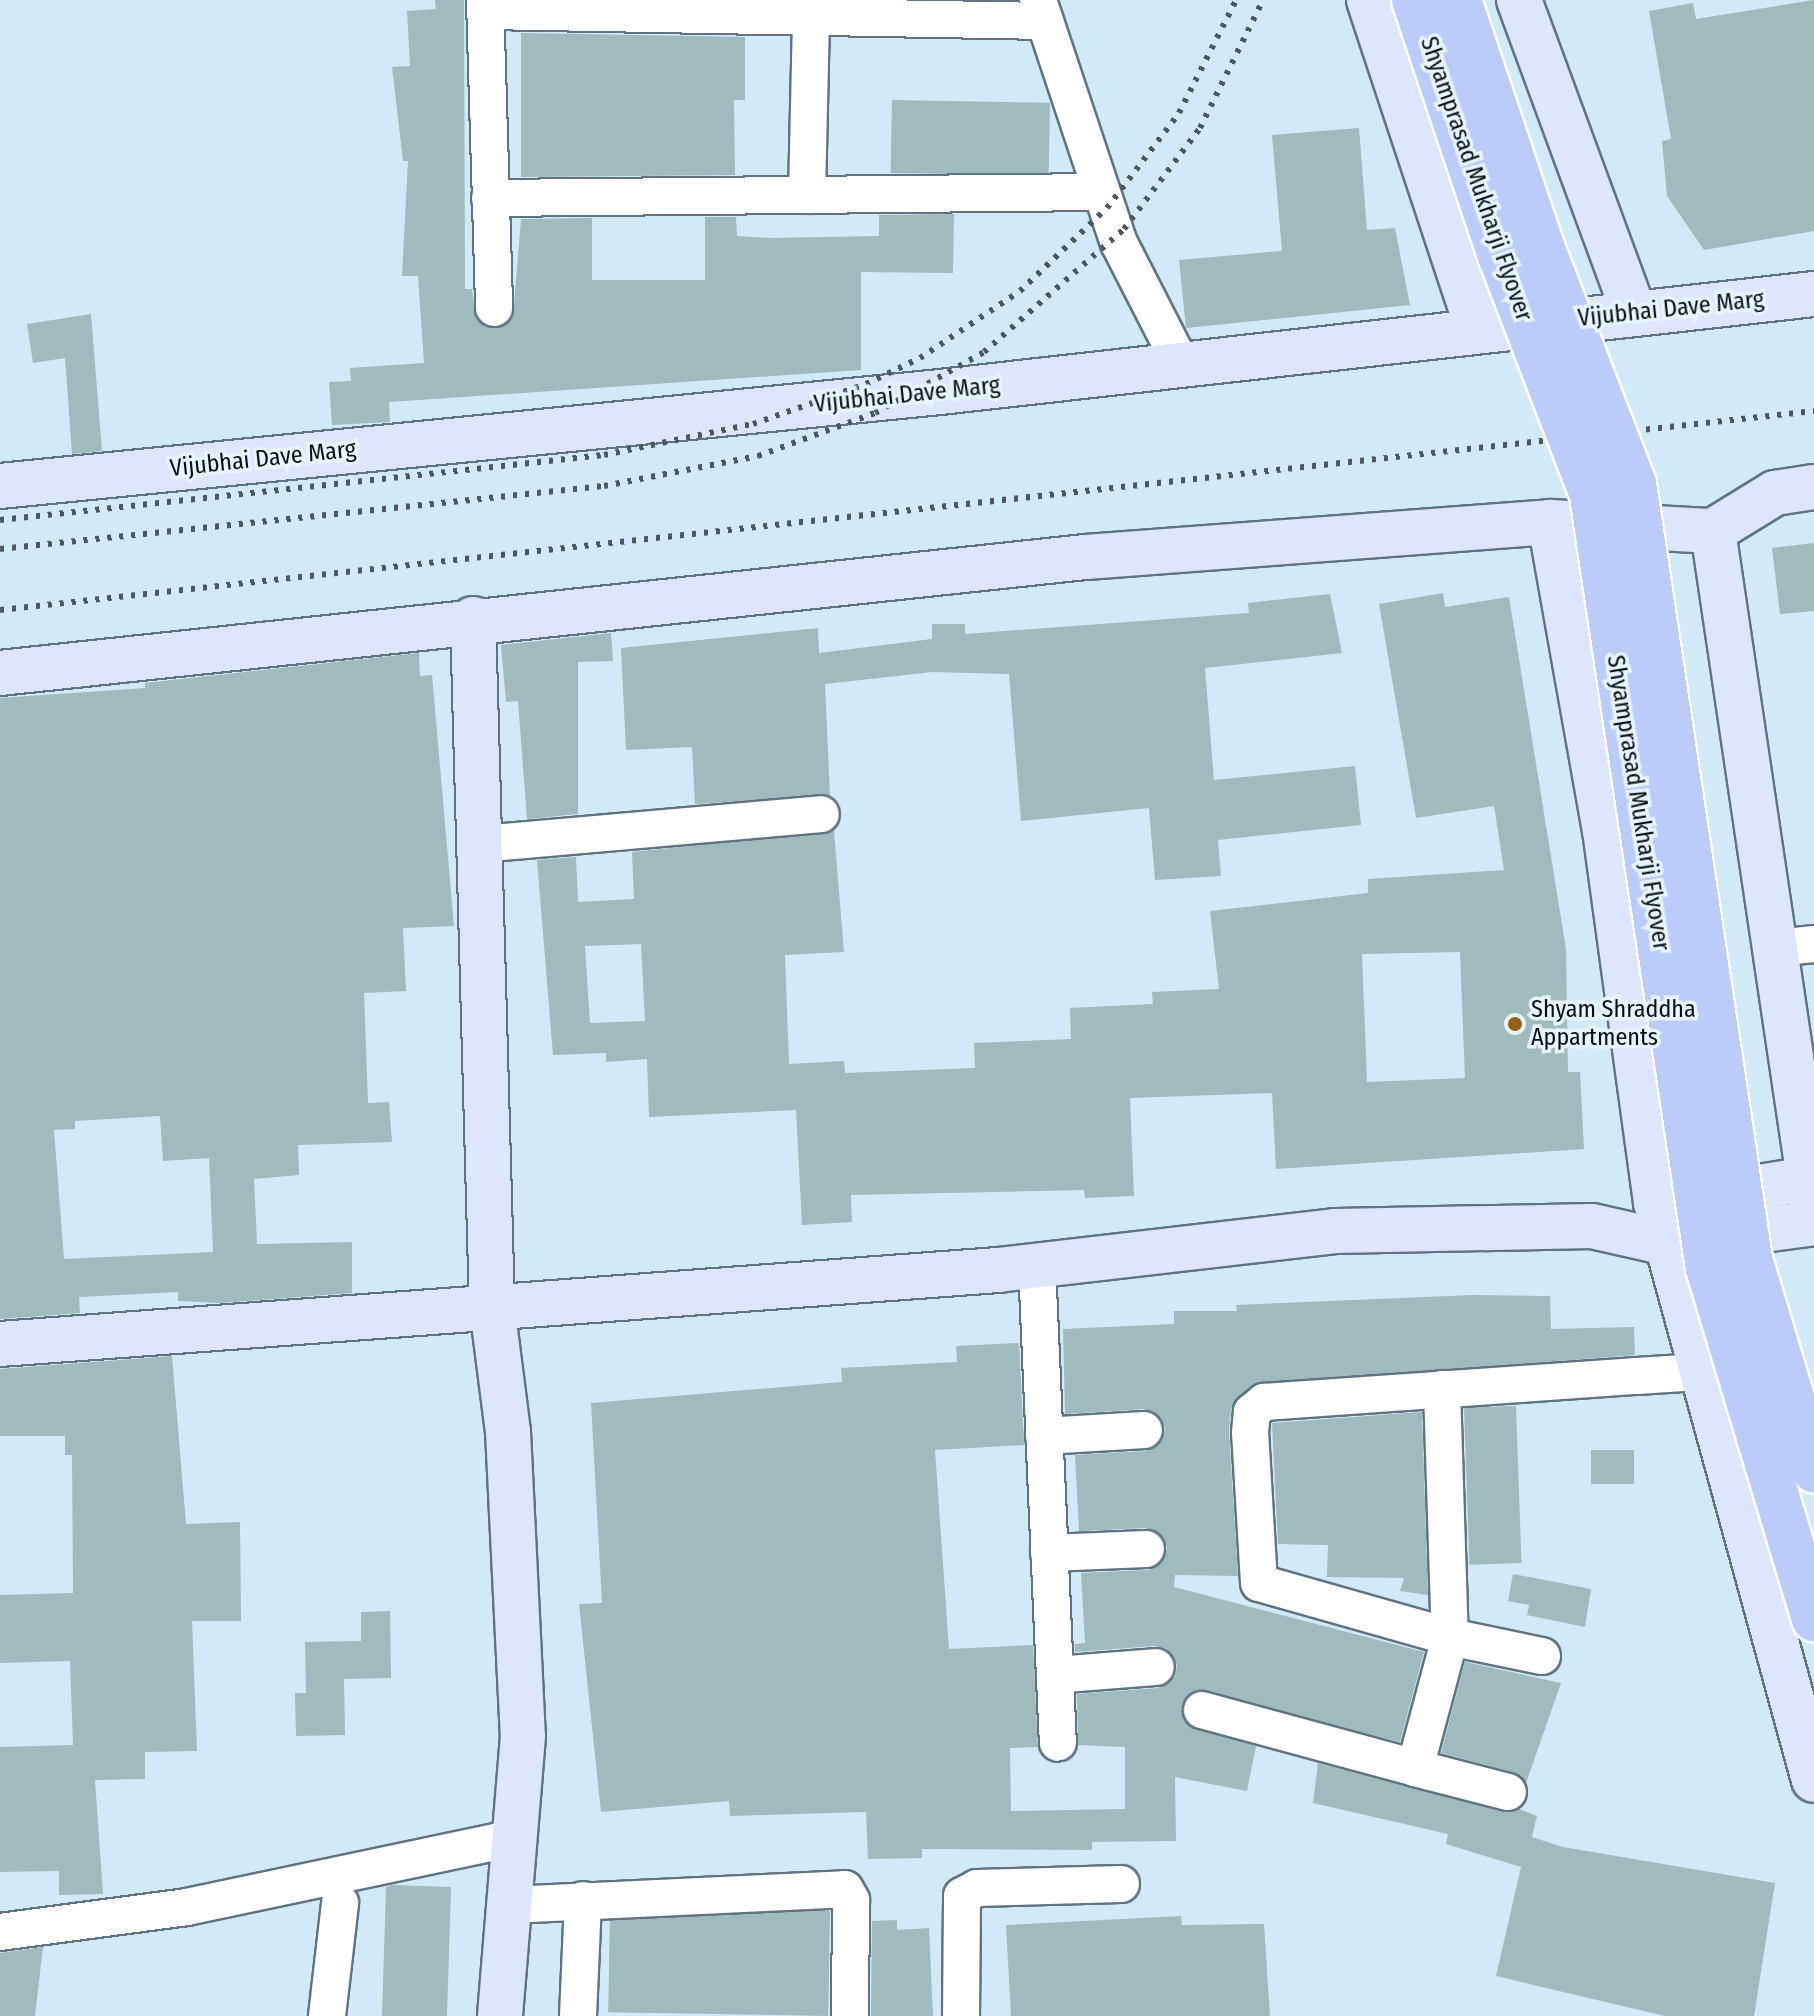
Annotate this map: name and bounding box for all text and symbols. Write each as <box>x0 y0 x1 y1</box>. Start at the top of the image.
street label: Shyamprasad Mukharji Flyover <box>1414 33 1538 325</box>
street label: Vijubhai Dave Marg <box>1576 285 1766 333</box>
street label: Vijubhai Dave Marg <box>812 371 1002 419</box>
street label: Vijubhai Dave Marg <box>168 435 358 483</box>
street label: Shyamprasad Mukharji Flyover <box>1600 653 1676 953</box>
place label: Shyam Shraddha Appartments <box>1531 996 1696 1052</box>
marker: Shyam Shraddha Appartments <box>1506 1015 1524 1033</box>

